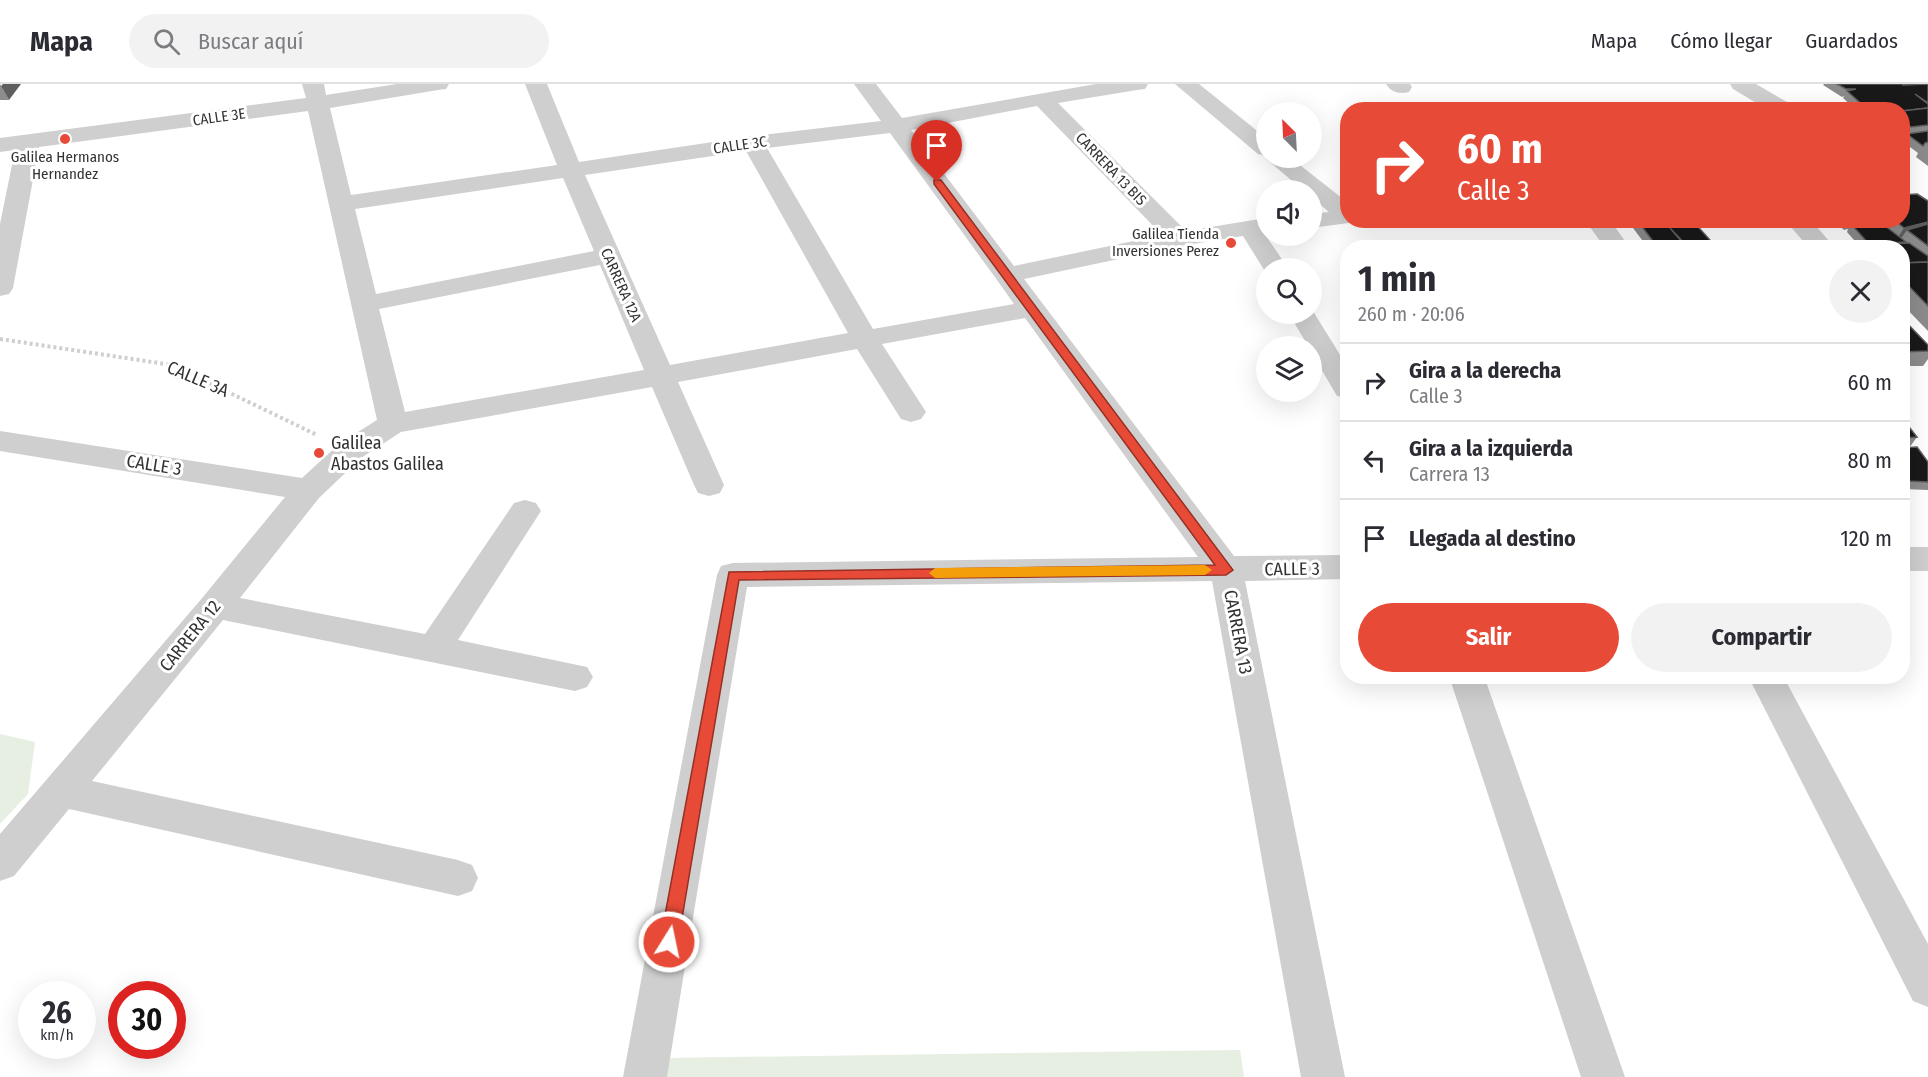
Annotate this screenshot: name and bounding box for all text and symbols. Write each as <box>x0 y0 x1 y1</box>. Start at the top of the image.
search box <box>129 14 549 68</box>
text: Mapa <box>30 25 93 58</box>
icon: search <box>150 25 183 58</box>
text: Buscar aquí <box>198 28 303 55</box>
text: Mapa <box>1591 28 1637 54</box>
text: Cómo llegar <box>1670 28 1772 54</box>
text: Guardados <box>1805 28 1898 54</box>
north arrow <box>1256 102 1322 168</box>
map controls <box>1256 102 1322 402</box>
street label: CALLE 3E <box>191 104 247 130</box>
pin <box>911 120 962 182</box>
text: 60 m <box>1457 124 1543 174</box>
icon: right <box>1358 126 1436 204</box>
icon: arrive <box>920 129 953 162</box>
street label: CARRERA 13 BIS <box>1072 129 1150 209</box>
marker: Galilea Hermanos Hernandez <box>58 132 72 146</box>
street label: CALLE 3C <box>712 132 768 158</box>
place label: Galilea Hermanos Hernandez <box>11 148 119 183</box>
text: Calle 3 <box>1457 175 1529 207</box>
button: sound <box>1256 180 1322 246</box>
place label: Galilea Tienda Inversiones Perez <box>1112 225 1219 260</box>
marker: Galilea Tienda Inversiones Perez <box>1224 236 1238 250</box>
street label: CARRERA 12A <box>597 245 645 325</box>
text: 1 min <box>1358 257 1436 301</box>
button: search <box>1256 258 1322 324</box>
button: close <box>1829 260 1892 323</box>
text: 260 m · 20:06 <box>1358 302 1465 326</box>
button: layers <box>1256 336 1322 402</box>
street label: CALLE 3A <box>164 356 233 402</box>
text: Gira a la derecha <box>1409 357 1561 384</box>
icon: right <box>1358 366 1391 399</box>
text: 60 m <box>1848 369 1892 396</box>
text: Calle 3 <box>1409 384 1463 408</box>
place label: Galilea Abastos Galilea <box>331 432 444 475</box>
text: Gira a la izquierda <box>1409 435 1573 462</box>
icon: left <box>1358 444 1391 477</box>
marker: Galilea Abastos Galilea <box>312 446 326 460</box>
text: 80 m <box>1847 447 1892 474</box>
street label: CALLE 3 <box>125 450 183 480</box>
text: Carrera 13 <box>1409 462 1490 486</box>
icon: arrive <box>1358 522 1391 555</box>
text: Llegada al destino <box>1409 525 1576 552</box>
text: 120 m <box>1840 525 1892 552</box>
street label: CALLE 3 <box>1264 558 1320 580</box>
street label: CARRERA 13 <box>1219 588 1257 676</box>
street label: CARRERA 12 <box>155 596 225 676</box>
button: Salir <box>1358 603 1619 672</box>
button: Compartir <box>1631 603 1892 672</box>
position arrow <box>637 910 701 974</box>
speed limit sign: 30 <box>108 981 186 1059</box>
text: 26 <box>42 995 72 1031</box>
text: km/h <box>40 1026 74 1044</box>

